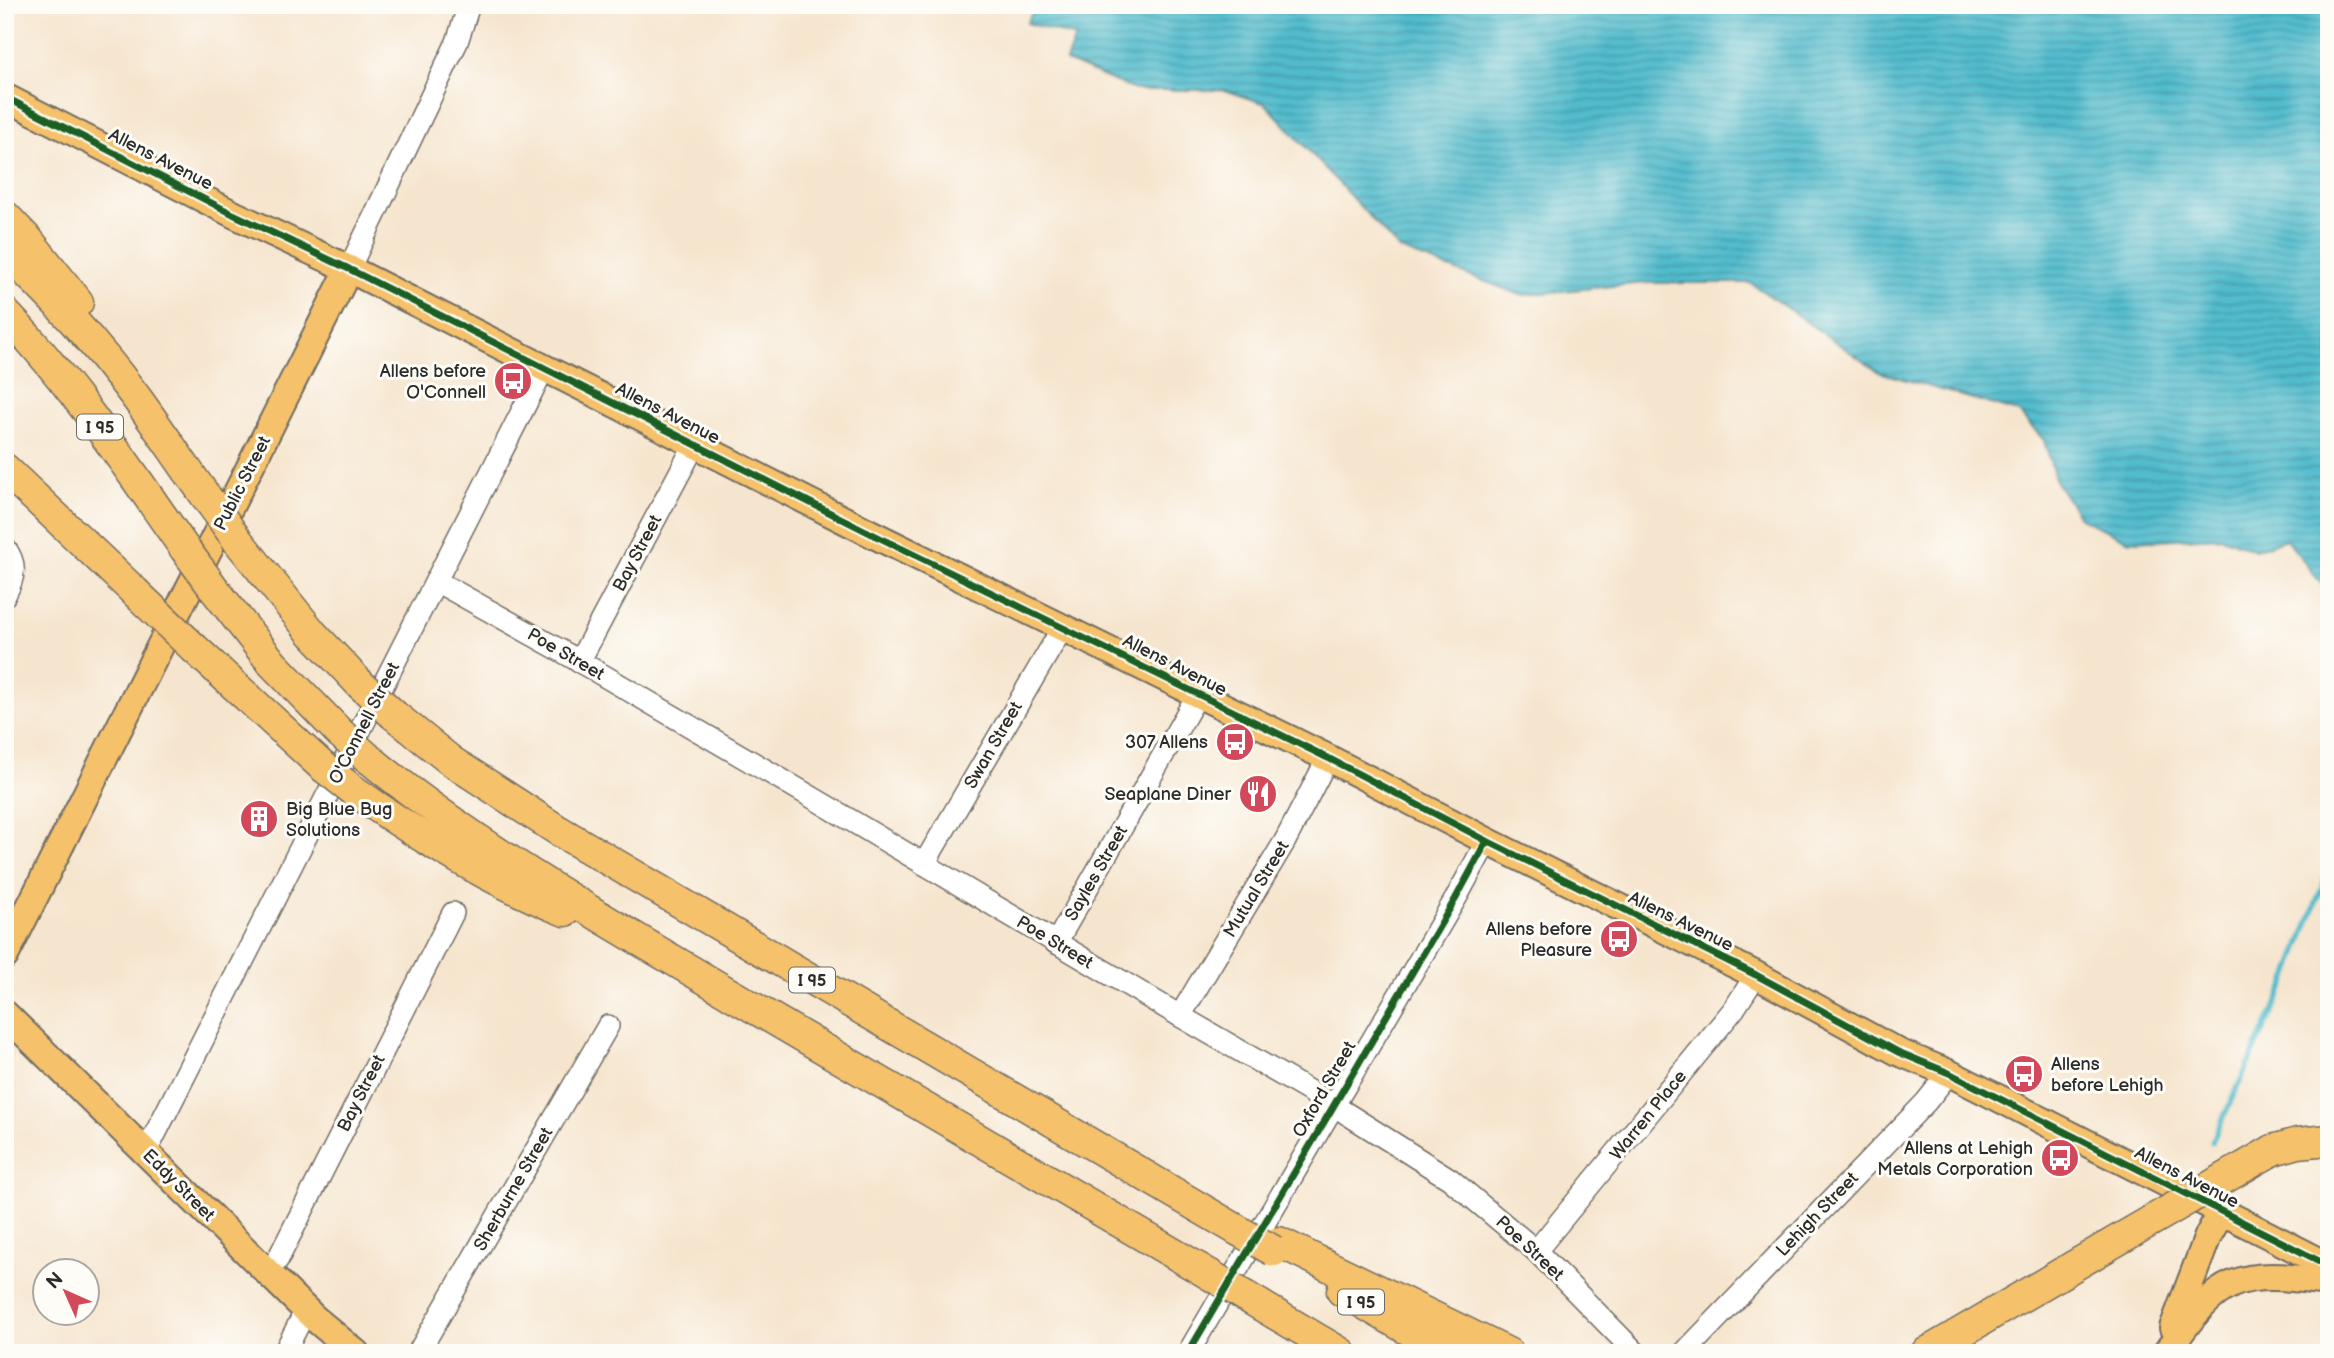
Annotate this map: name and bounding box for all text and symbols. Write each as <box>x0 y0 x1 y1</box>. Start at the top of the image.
street label: Allens Avenue <box>105 124 217 195</box>
bus stop icon: Allens before O'Connell <box>492 360 534 402</box>
place label: Allens before O'Connell <box>380 361 486 403</box>
street label: Allens Avenue <box>612 378 724 449</box>
road number: I 95 <box>77 414 123 440</box>
street label: Public Street <box>210 432 275 534</box>
street label: Bay Street <box>609 511 667 595</box>
street label: Poe Street <box>524 624 608 685</box>
street label: Allens Avenue <box>1119 630 1231 701</box>
street label: O'Connell Street <box>325 658 404 788</box>
street label: Swan Street <box>960 698 1027 793</box>
bus stop icon: 307 Allens <box>1214 721 1256 763</box>
place label: 307 Allens <box>1125 732 1208 753</box>
restaurant icon: Seaplane Diner <box>1237 773 1279 815</box>
place label: Seaplane Diner <box>1104 784 1231 805</box>
building icon: Big Blue Bug Solutions <box>238 798 280 840</box>
place label: Big Blue Bug Solutions <box>286 799 392 841</box>
street label: Sayles Street <box>1061 821 1132 925</box>
street label: Mutual Street <box>1219 837 1294 941</box>
street label: Allens Avenue <box>1625 887 1737 956</box>
street label: Poe Street <box>1013 911 1097 974</box>
bus stop icon: Allens before Pleasure <box>1598 918 1640 960</box>
place label: Allens before Pleasure <box>1486 919 1592 961</box>
road number: I 95 <box>789 968 835 992</box>
street label: Oxford Street <box>1288 1037 1361 1141</box>
street label: Bay Street <box>333 1051 390 1135</box>
bus stop icon: Allens before Lehigh <box>2003 1053 2045 1095</box>
place label: Allens before Lehigh <box>2051 1054 2164 1096</box>
street label: Warren Place <box>1606 1066 1691 1164</box>
street label: Sherburne Street <box>470 1123 558 1255</box>
bus stop icon: Allens at Lehigh Metals Corporation <box>2039 1137 2081 1179</box>
place label: Allens at Lehigh Metals Corporation <box>1877 1138 2033 1180</box>
street label: Allens Avenue <box>2131 1142 2243 1213</box>
street label: Eddy Street <box>138 1145 219 1226</box>
street label: Lehigh Street <box>1772 1168 1863 1261</box>
street label: Poe Street <box>1491 1212 1568 1285</box>
north arrow <box>32 1256 102 1326</box>
text: N <box>42 1268 68 1294</box>
road number: I 95 <box>1338 1290 1384 1314</box>

